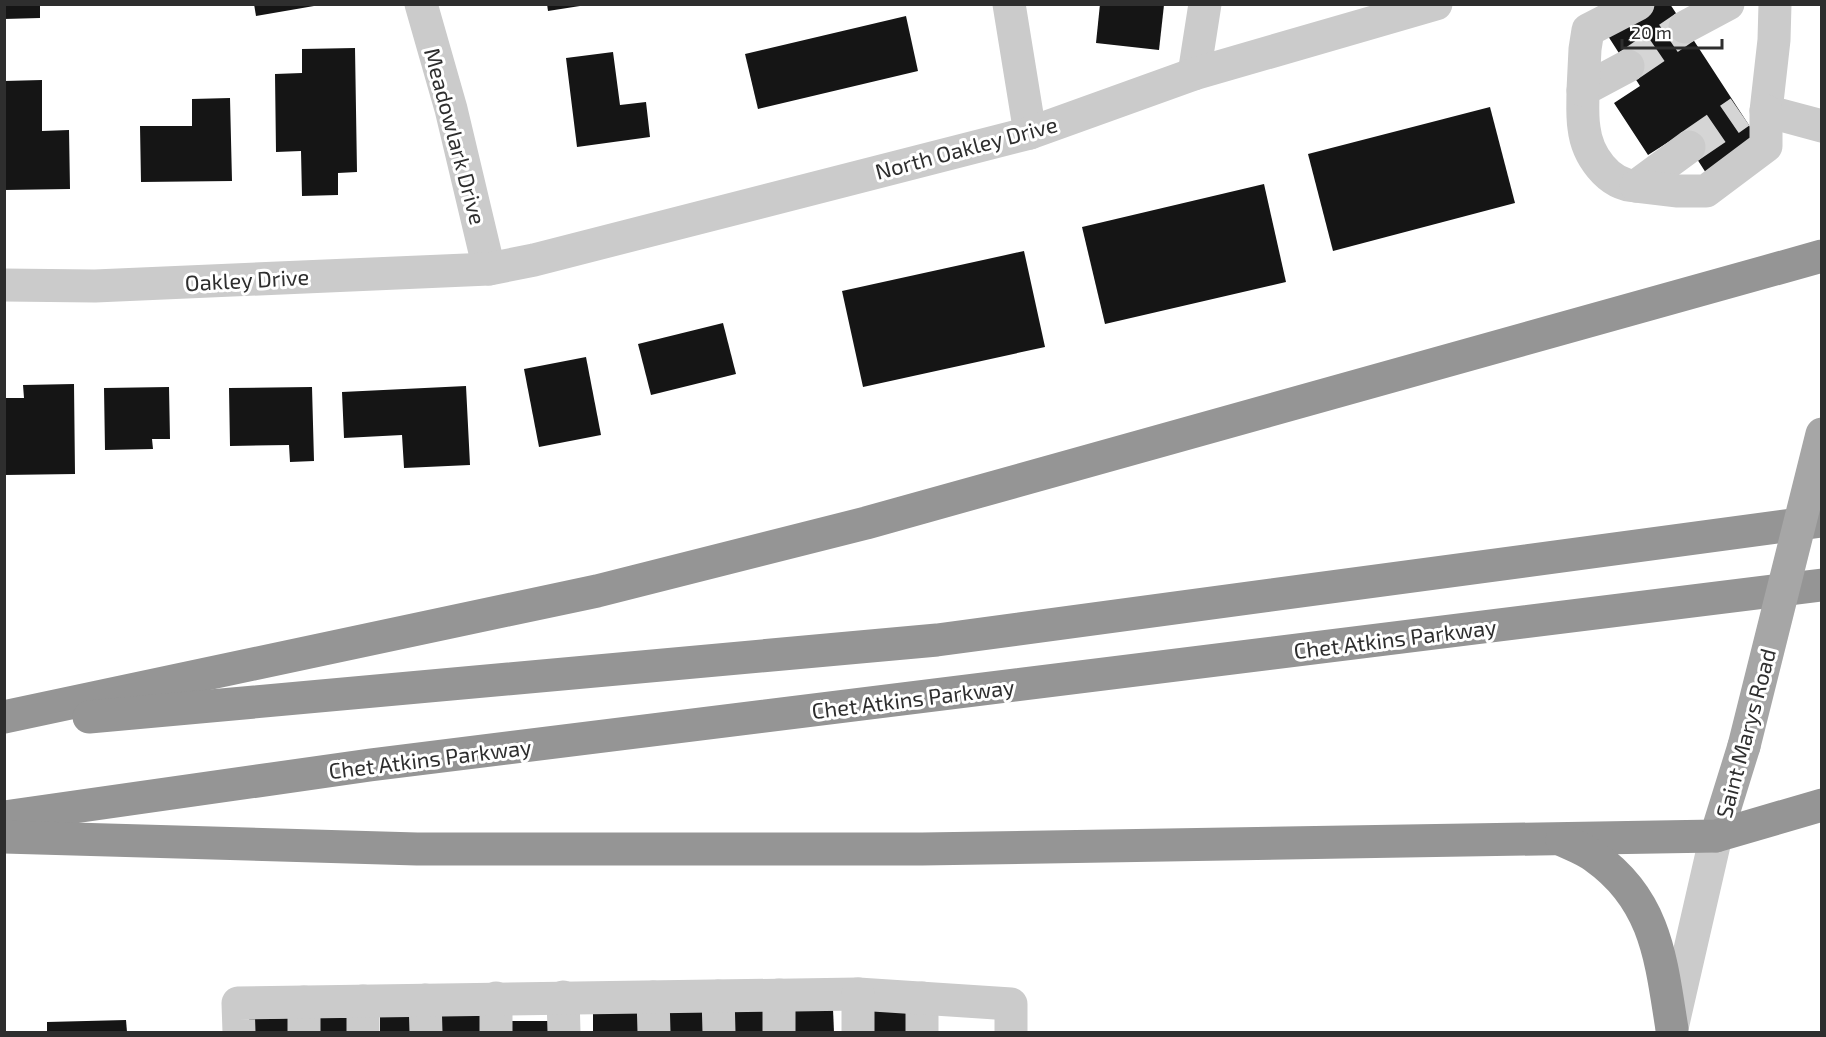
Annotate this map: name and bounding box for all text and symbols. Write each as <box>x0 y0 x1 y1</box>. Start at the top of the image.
scale bar <box>1622 12 1722 50</box>
text: 20 m <box>1631 21 1672 43</box>
street label: Meadowlark Drive <box>420 45 492 227</box>
street label: North Oakley Drive <box>872 110 1060 184</box>
street label: Oakley Drive <box>184 263 310 295</box>
street label: Chet Atkins Parkway <box>1292 613 1498 663</box>
street label: Saint Marys Road <box>1710 645 1780 821</box>
street label: Chet Atkins Parkway <box>810 673 1016 723</box>
street label: Chet Atkins Parkway <box>327 733 533 783</box>

